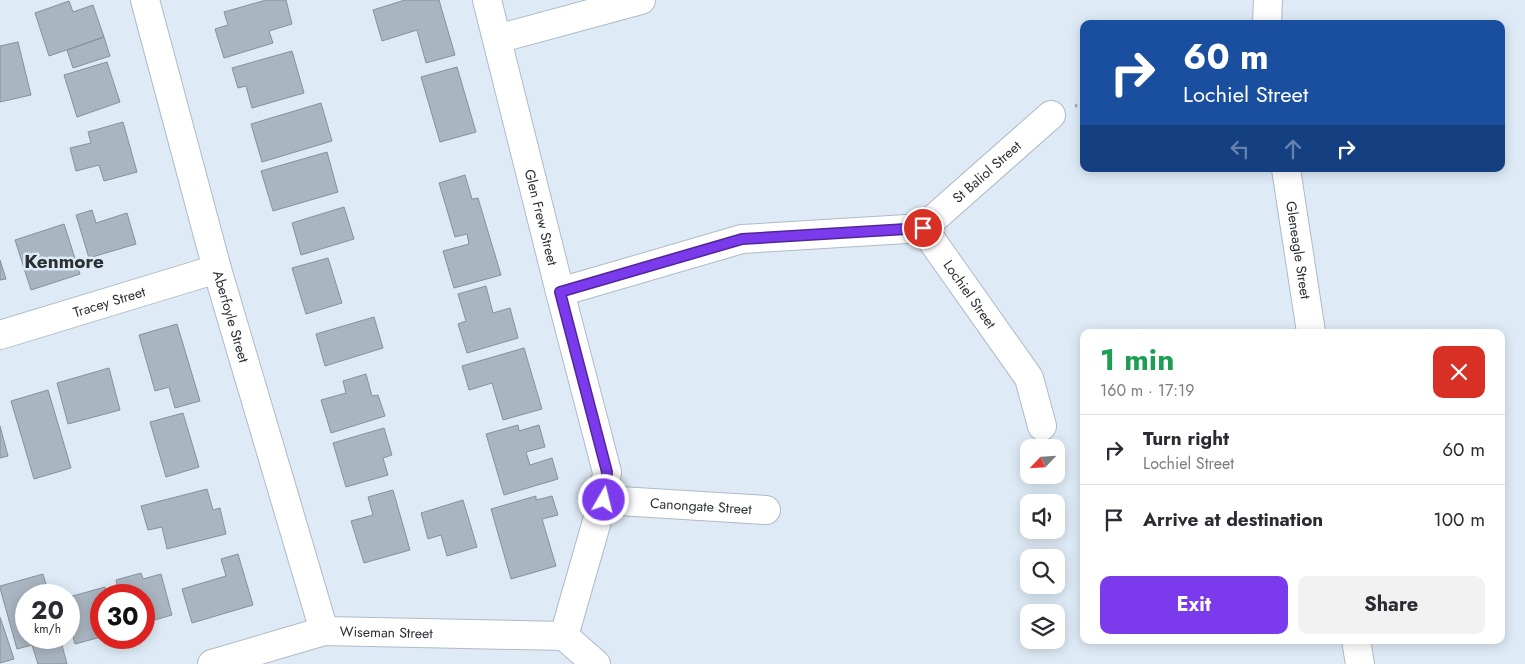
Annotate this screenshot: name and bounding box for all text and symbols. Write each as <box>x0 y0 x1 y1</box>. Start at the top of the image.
text: 60 m <box>1183 32 1269 82</box>
icon: right <box>1100 40 1165 105</box>
text: Lochiel Street <box>1183 78 1308 110</box>
icon: left <box>1226 135 1254 163</box>
icon: ahead <box>1279 135 1307 163</box>
icon: right <box>1332 135 1360 163</box>
street label: St Baliol Street <box>948 136 1026 207</box>
street label: Glen Frew Street <box>520 167 563 268</box>
street label: Gleneagle Street <box>1281 200 1316 301</box>
pin <box>902 207 944 249</box>
icon: arrive <box>909 214 937 242</box>
district label: Kenmore <box>24 248 104 275</box>
street label: Lochiel Street <box>939 256 1001 333</box>
street label: Aberfoyle Street <box>208 268 254 365</box>
street label: Tracey Street <box>71 281 148 322</box>
text: 1 min <box>1100 338 1174 381</box>
button: close <box>1433 346 1485 398</box>
text: 160 m · 17:19 <box>1100 379 1195 402</box>
text: Turn right <box>1143 425 1229 452</box>
icon: right <box>1100 436 1128 464</box>
text: 60 m <box>1442 436 1485 463</box>
north arrow <box>1020 439 1065 484</box>
map controls <box>1020 439 1065 649</box>
text: Lochiel Street <box>1143 452 1234 475</box>
position arrow <box>577 473 629 525</box>
street label: Canongate Street <box>649 493 753 519</box>
button: sound <box>1020 494 1065 539</box>
icon: arrive <box>1100 506 1128 534</box>
text: Arrive at destination <box>1143 506 1323 533</box>
text: 100 m <box>1433 506 1485 533</box>
button: search <box>1020 549 1065 594</box>
button: Exit <box>1100 576 1288 634</box>
button: Share <box>1298 576 1485 634</box>
speed limit sign: 30 <box>90 584 155 649</box>
text: 20 <box>31 592 64 628</box>
button: layers <box>1020 604 1065 649</box>
text: km/h <box>34 620 61 638</box>
street label: Wiseman Street <box>339 621 434 643</box>

